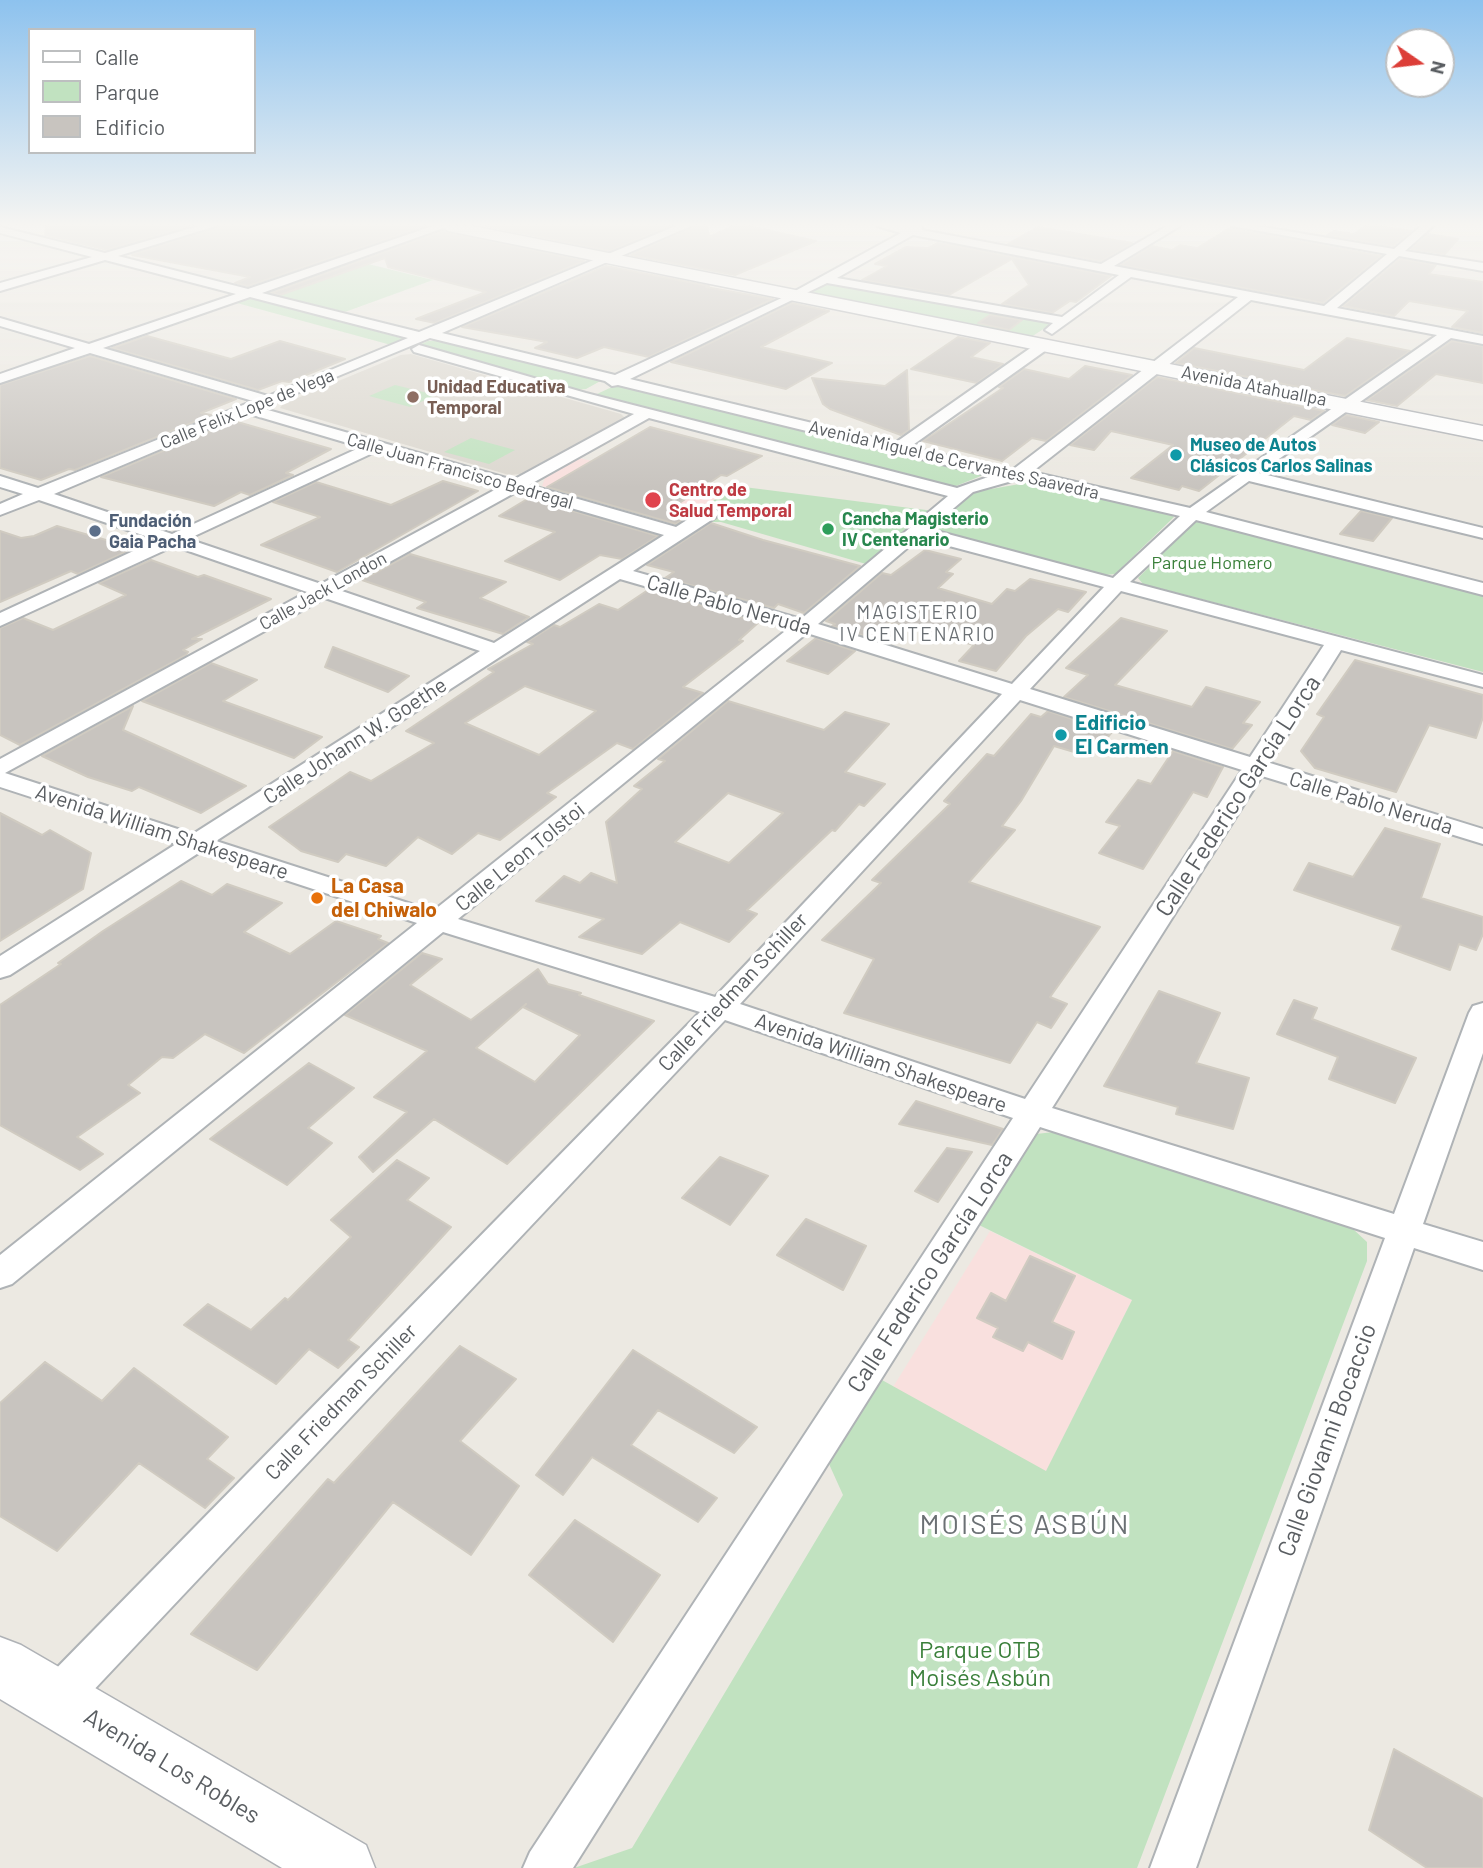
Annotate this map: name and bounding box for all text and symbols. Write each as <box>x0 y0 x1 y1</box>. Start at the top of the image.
legend <box>28 28 256 154</box>
north arrow <box>1385 28 1455 98</box>
text: Calle <box>95 44 139 69</box>
text: N <box>1426 59 1452 77</box>
text: Parque <box>95 79 160 104</box>
text: Edificio <box>95 114 165 139</box>
street label: Avenida Atahuallpa <box>1179 361 1329 411</box>
street label: Calle Felix Lope de Vega <box>157 364 337 454</box>
place label: Unidad Educativa Temporal <box>427 376 566 418</box>
marker: Unidad Educativa Temporal <box>405 389 421 405</box>
street label: Avenida Miguel de Cervantes Saavedra <box>807 416 1101 504</box>
street label: Calle Juan Francisco Bedregal <box>344 428 576 514</box>
place label: Museo de Autos Clásicos Carlos Salinas <box>1190 434 1373 476</box>
marker: Museo de Autos Clásicos Carlos Salinas <box>1168 447 1184 463</box>
place label: Centro de Salud Temporal <box>669 479 792 522</box>
marker: Centro de Salud Temporal <box>643 490 663 510</box>
place label: Cancha Magisterio IV Centenario <box>842 508 989 550</box>
place label: Fundación Gaia Pacha <box>109 510 196 552</box>
marker: Cancha Magisterio IV Centenario <box>820 521 836 537</box>
marker: Fundación Gaia Pacha <box>87 523 103 539</box>
street label: Calle Jack London <box>256 547 390 635</box>
park label: Parque Homero <box>1151 552 1273 574</box>
street label: Calle Pablo Neruda <box>644 569 814 641</box>
district label: MAGISTERIO IV CENTENARIO <box>841 602 995 646</box>
street label: Calle Federico García Lorca <box>1149 670 1327 922</box>
street label: Calle Johann W. Goethe <box>259 672 451 810</box>
place label: Edificio El Carmen <box>1075 710 1169 760</box>
marker: Edificio El Carmen <box>1053 727 1069 743</box>
street label: Calle Pablo Neruda <box>1286 766 1456 840</box>
street label: Avenida William Shakespeare <box>32 779 292 885</box>
street label: Calle Leon Tolstoi <box>450 797 590 917</box>
place label: La Casa del Chiwalo <box>331 873 437 923</box>
marker: La Casa del Chiwalo <box>309 890 325 906</box>
street label: Calle Friedman Schiller <box>653 907 813 1077</box>
street label: Avenida William Shakespeare <box>752 1008 1010 1118</box>
street label: Calle Federico García Lorca <box>841 1146 1019 1398</box>
street label: Calle Friedman Schiller <box>260 1319 422 1485</box>
street label: Calle Giovanni Bocaccio <box>1271 1320 1383 1560</box>
district label: MOISÉS ASBÚN <box>921 1508 1129 1542</box>
park label: Parque OTB Moisés Asbún <box>909 1636 1051 1692</box>
street label: Avenida Los Robles <box>79 1702 265 1830</box>

